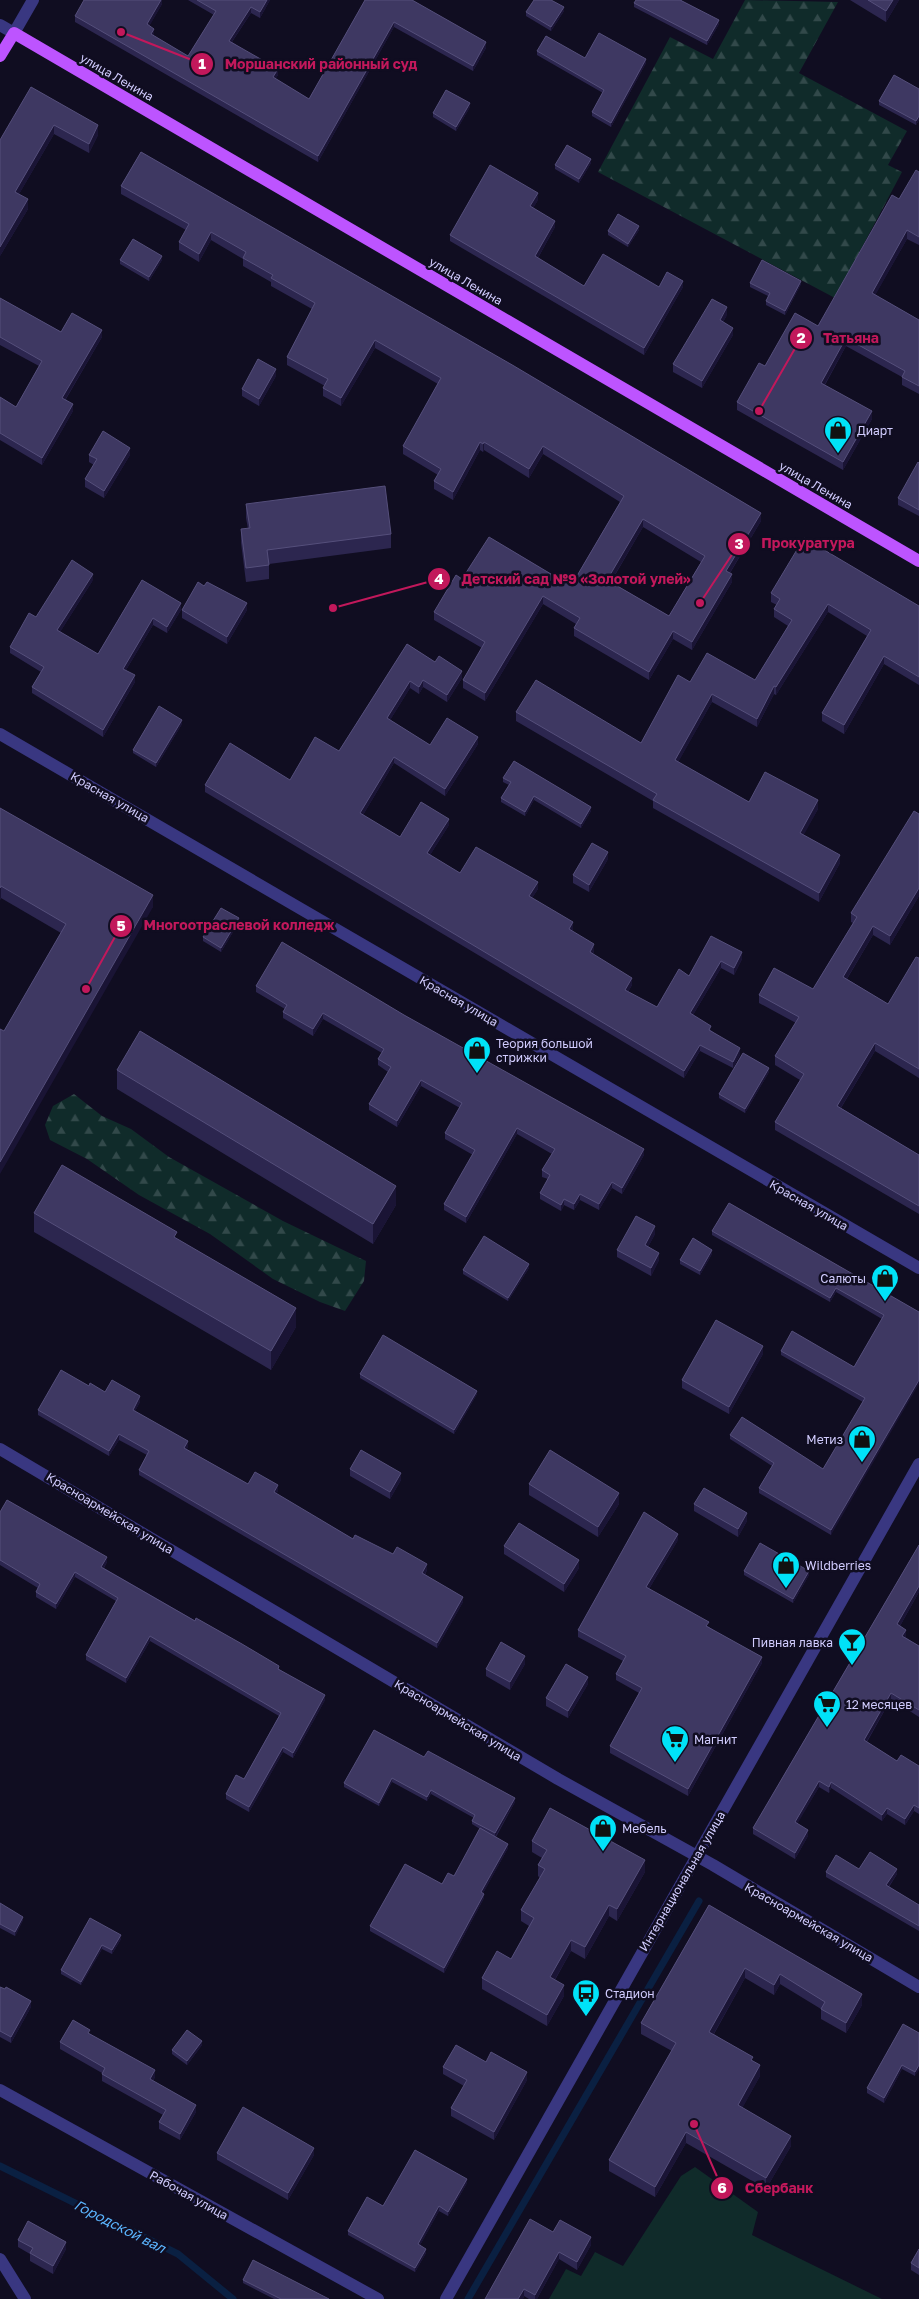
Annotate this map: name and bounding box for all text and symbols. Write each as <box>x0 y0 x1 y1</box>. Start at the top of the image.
street label: улица Ленина <box>78 50 156 104</box>
callout: Моршанский районный суд <box>190 50 428 79</box>
text: 1 <box>198 54 206 72</box>
text: Моршанский районный суд <box>225 55 418 72</box>
street label: улица Ленина <box>427 254 505 308</box>
callout: Татьяна <box>789 324 889 353</box>
text: 2 <box>796 328 806 346</box>
text: Татьяна <box>823 329 879 346</box>
shop icon: Диарт <box>823 415 853 454</box>
place label: Диарт <box>857 423 893 438</box>
street label: улица Ленина <box>777 458 855 512</box>
callout: Прокуратура <box>726 529 865 558</box>
text: 3 <box>734 534 744 552</box>
text: Прокуратура <box>761 534 855 551</box>
callout: Детский сад №9 «Золотой улей» <box>426 565 700 594</box>
text: 4 <box>434 569 444 587</box>
text: Детский сад №9 «Золотой улей» <box>462 570 691 587</box>
street label: Красная улица <box>68 768 152 826</box>
callout: Многоотраслевой колледж <box>108 911 344 940</box>
text: 5 <box>116 916 126 934</box>
text: Многоотраслевой колледж <box>144 916 335 933</box>
street label: Красная улица <box>417 972 501 1030</box>
shop icon: Теория большой стрижки <box>462 1035 492 1074</box>
place label: Теория большой стрижки <box>496 1036 593 1065</box>
street label: Красная улица <box>767 1176 851 1234</box>
shop icon: Салюты <box>870 1263 900 1302</box>
place label: Салюты <box>820 1271 866 1286</box>
shop icon: Метиз <box>847 1424 877 1463</box>
place label: Метиз <box>806 1432 843 1447</box>
street label: Красноармейская улица <box>44 1469 176 1557</box>
shop icon: Wildberries <box>771 1550 801 1589</box>
place label: Wildberries <box>805 1558 871 1573</box>
bar icon: Пивная лавка <box>837 1627 867 1666</box>
place label: Пивная лавка <box>752 1635 833 1650</box>
street label: Красноармейская улица <box>392 1676 524 1764</box>
supermarket icon: 12 месяцев <box>812 1689 842 1728</box>
place label: 12 месяцев <box>846 1697 912 1712</box>
supermarket icon: Магнит <box>660 1724 690 1763</box>
place label: Магнит <box>694 1732 737 1747</box>
street label: Интернациональная улица <box>636 1808 728 1954</box>
shop icon: Мебель <box>588 1813 618 1852</box>
place label: Мебель <box>622 1821 667 1836</box>
street label: Красноармейская улица <box>742 1879 876 1965</box>
bus stop icon: Стадион <box>571 1978 601 2017</box>
place label: Стадион <box>605 1986 655 2001</box>
street label: Рабочая улица <box>147 2167 231 2223</box>
callout: Сбербанк <box>709 2173 823 2202</box>
text: 6 <box>717 2178 727 2196</box>
text: Сбербанк <box>745 2179 813 2196</box>
water label: Городской вал <box>72 2196 169 2257</box>

